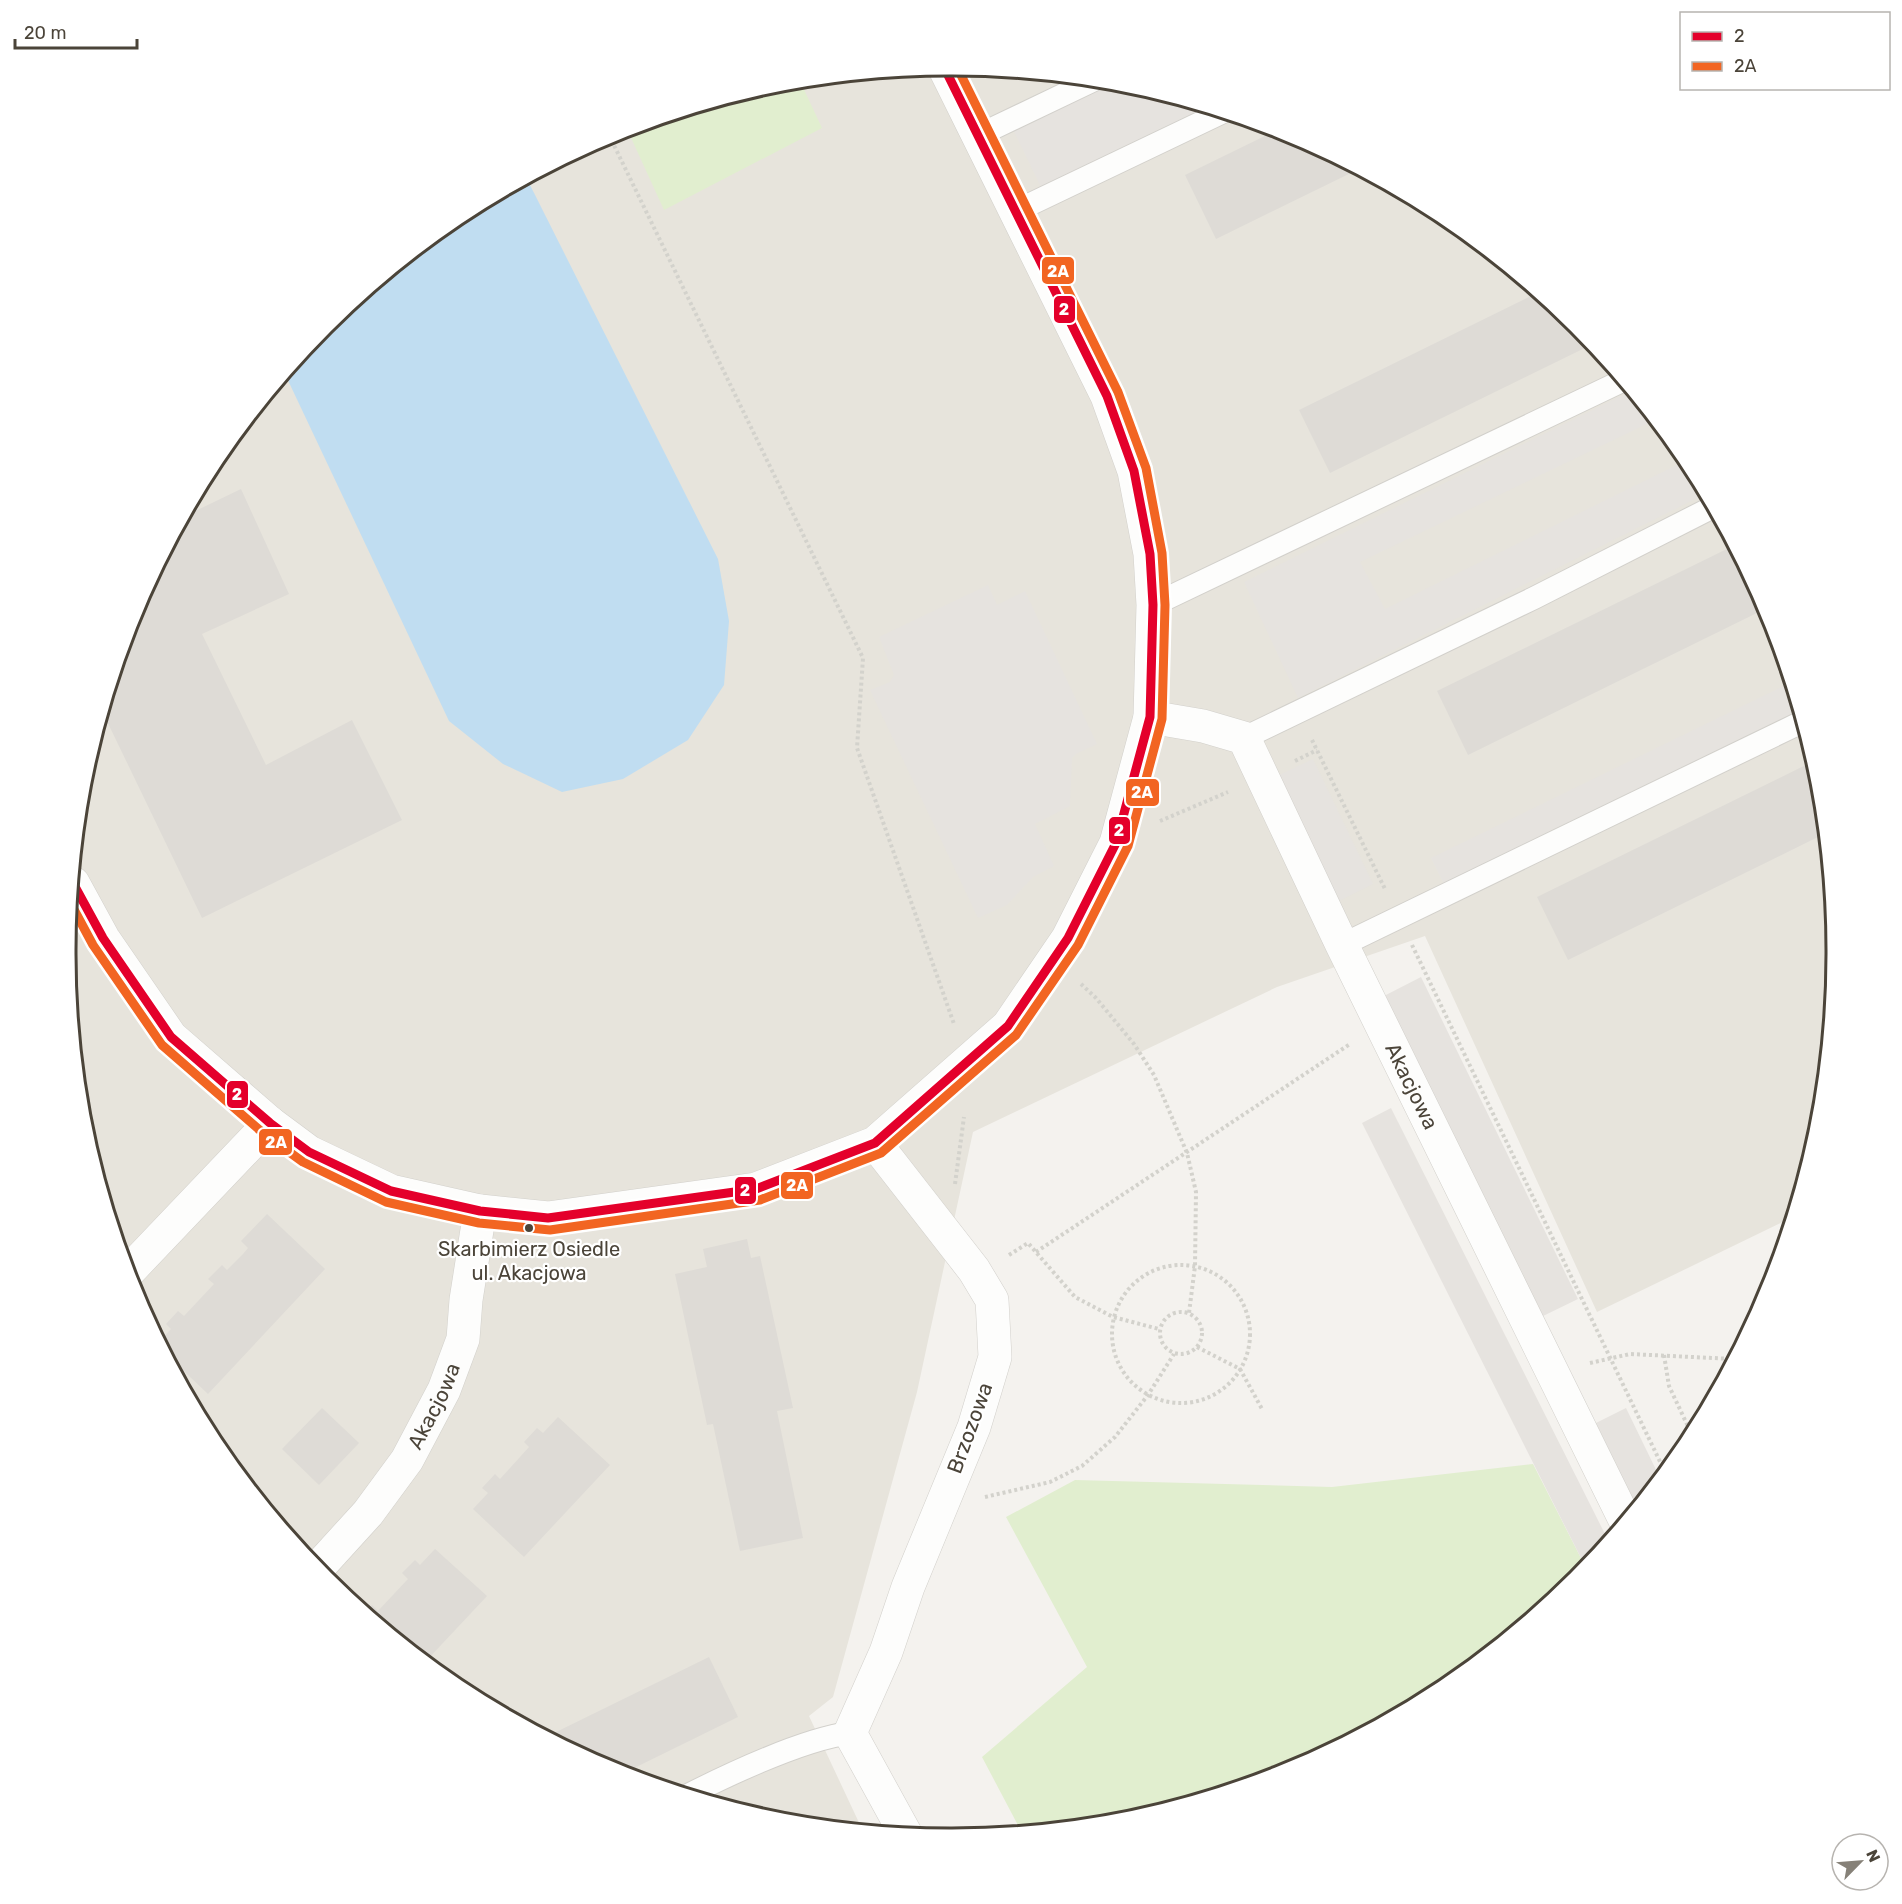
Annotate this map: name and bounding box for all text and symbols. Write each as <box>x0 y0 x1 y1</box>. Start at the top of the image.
scale bar <box>15 12 136 50</box>
legend <box>1680 12 1890 90</box>
text: 20 m <box>24 22 66 44</box>
text: 2 <box>1734 25 1745 47</box>
text: 2A <box>1734 55 1757 77</box>
line badge: 2A <box>1041 256 1075 285</box>
text: 2A <box>1047 262 1069 281</box>
line badge: 2 <box>1053 295 1076 324</box>
text: 2 <box>1059 300 1069 319</box>
line badge: 2A <box>1125 778 1160 807</box>
text: 2A <box>1131 783 1153 802</box>
line badge: 2 <box>1108 816 1131 845</box>
text: 2 <box>1114 821 1124 840</box>
street label: Akacjowa <box>1380 1039 1444 1133</box>
line badge: 2 <box>226 1080 249 1109</box>
text: 2 <box>232 1085 242 1104</box>
line badge: 2A <box>258 1128 293 1156</box>
text: 2A <box>265 1133 287 1152</box>
line badge: 2A <box>780 1171 814 1200</box>
line badge: 2 <box>734 1176 757 1205</box>
text: 2A <box>786 1176 808 1195</box>
text: 2 <box>740 1181 750 1200</box>
marker: Skarbimierz Osiedle ul. Akacjowa <box>523 1222 535 1234</box>
place label: Skarbimierz Osiedle ul. Akacjowa <box>438 1237 620 1285</box>
street label: Akacjowa <box>402 1359 465 1453</box>
street label: Brzozowa <box>942 1379 998 1477</box>
north arrow <box>1830 1832 1890 1892</box>
text: N <box>1862 1847 1884 1865</box>

